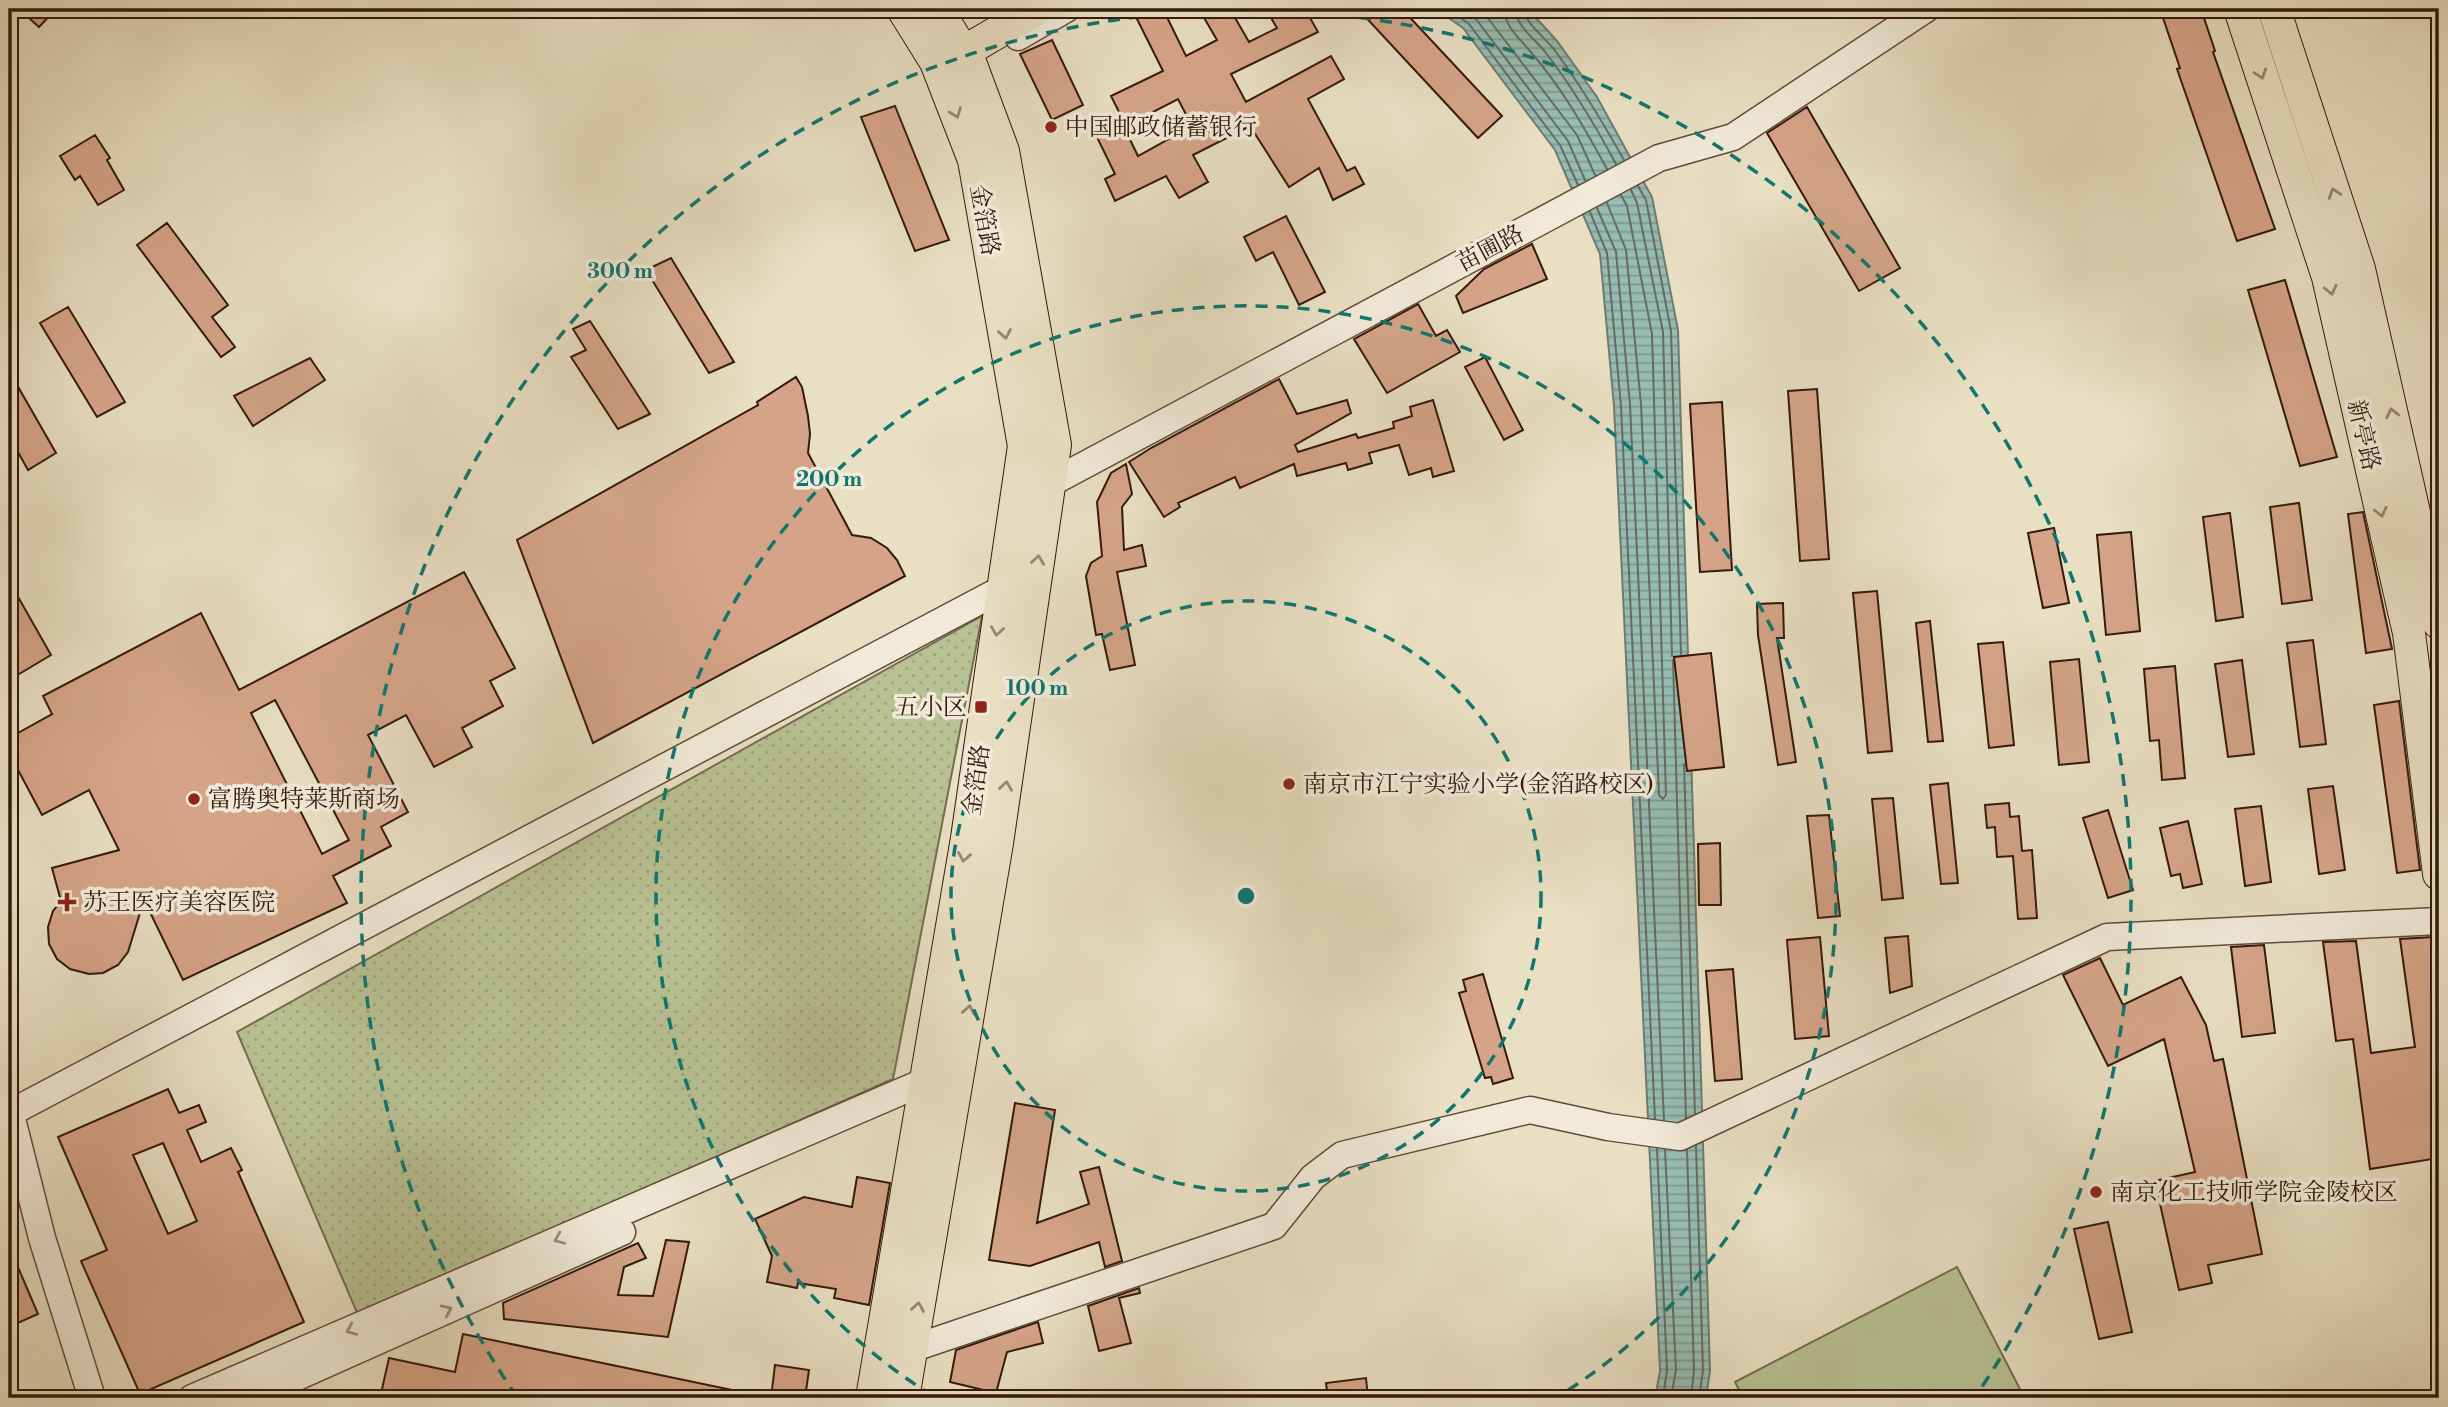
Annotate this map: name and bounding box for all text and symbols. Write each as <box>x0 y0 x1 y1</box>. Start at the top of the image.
one-way arrow <box>2253 67 2267 79</box>
one-way arrow <box>947 106 961 118</box>
place label: 中国邮政储蓄银行 <box>1065 113 1257 143</box>
marker: 中国邮政储蓄银行 <box>1043 119 1059 135</box>
street label: 金箔路 <box>963 182 1005 258</box>
one-way arrow <box>2328 188 2343 200</box>
street label: 苗圃路 <box>1452 219 1529 279</box>
text: 300 m <box>587 259 653 285</box>
one-way arrow <box>2323 284 2337 296</box>
one-way arrow <box>997 328 1012 340</box>
street label: 新亭路 <box>2340 397 2386 474</box>
one-way arrow <box>2385 407 2400 419</box>
text: 200 m <box>796 467 862 493</box>
one-way arrow <box>2373 506 2388 518</box>
one-way arrow <box>1031 555 1046 566</box>
one-way arrow <box>990 626 1005 637</box>
text: 100 m <box>1006 676 1068 702</box>
place label: 五小区 <box>895 693 967 723</box>
marker: 五小区 <box>973 699 989 715</box>
street label: 金箔路 <box>957 742 997 818</box>
place label: 南京市江宁实验小学(金箔路校区) <box>1303 770 1654 800</box>
marker: 南京市江宁实验小学(金箔路校区) <box>1281 776 1297 792</box>
one-way arrow <box>998 780 1013 792</box>
place label: 富腾奥特莱斯商场 <box>208 785 400 815</box>
marker: 富腾奥特莱斯商场 <box>186 791 202 807</box>
one-way arrow <box>957 851 972 862</box>
centre of rings <box>1234 884 1258 908</box>
place label: 苏王医疗美容医院 <box>83 888 275 918</box>
marker: 苏王医疗美容医院 <box>57 892 77 912</box>
one-way arrow <box>961 1004 976 1016</box>
place label: 南京化工技师学院金陵校区 <box>2110 1178 2398 1208</box>
marker: 南京化工技师学院金陵校区 <box>2088 1184 2104 1200</box>
one-way arrow <box>554 1231 567 1245</box>
one-way arrow <box>910 1301 925 1313</box>
one-way arrow <box>439 1304 452 1318</box>
one-way arrow <box>345 1321 357 1335</box>

